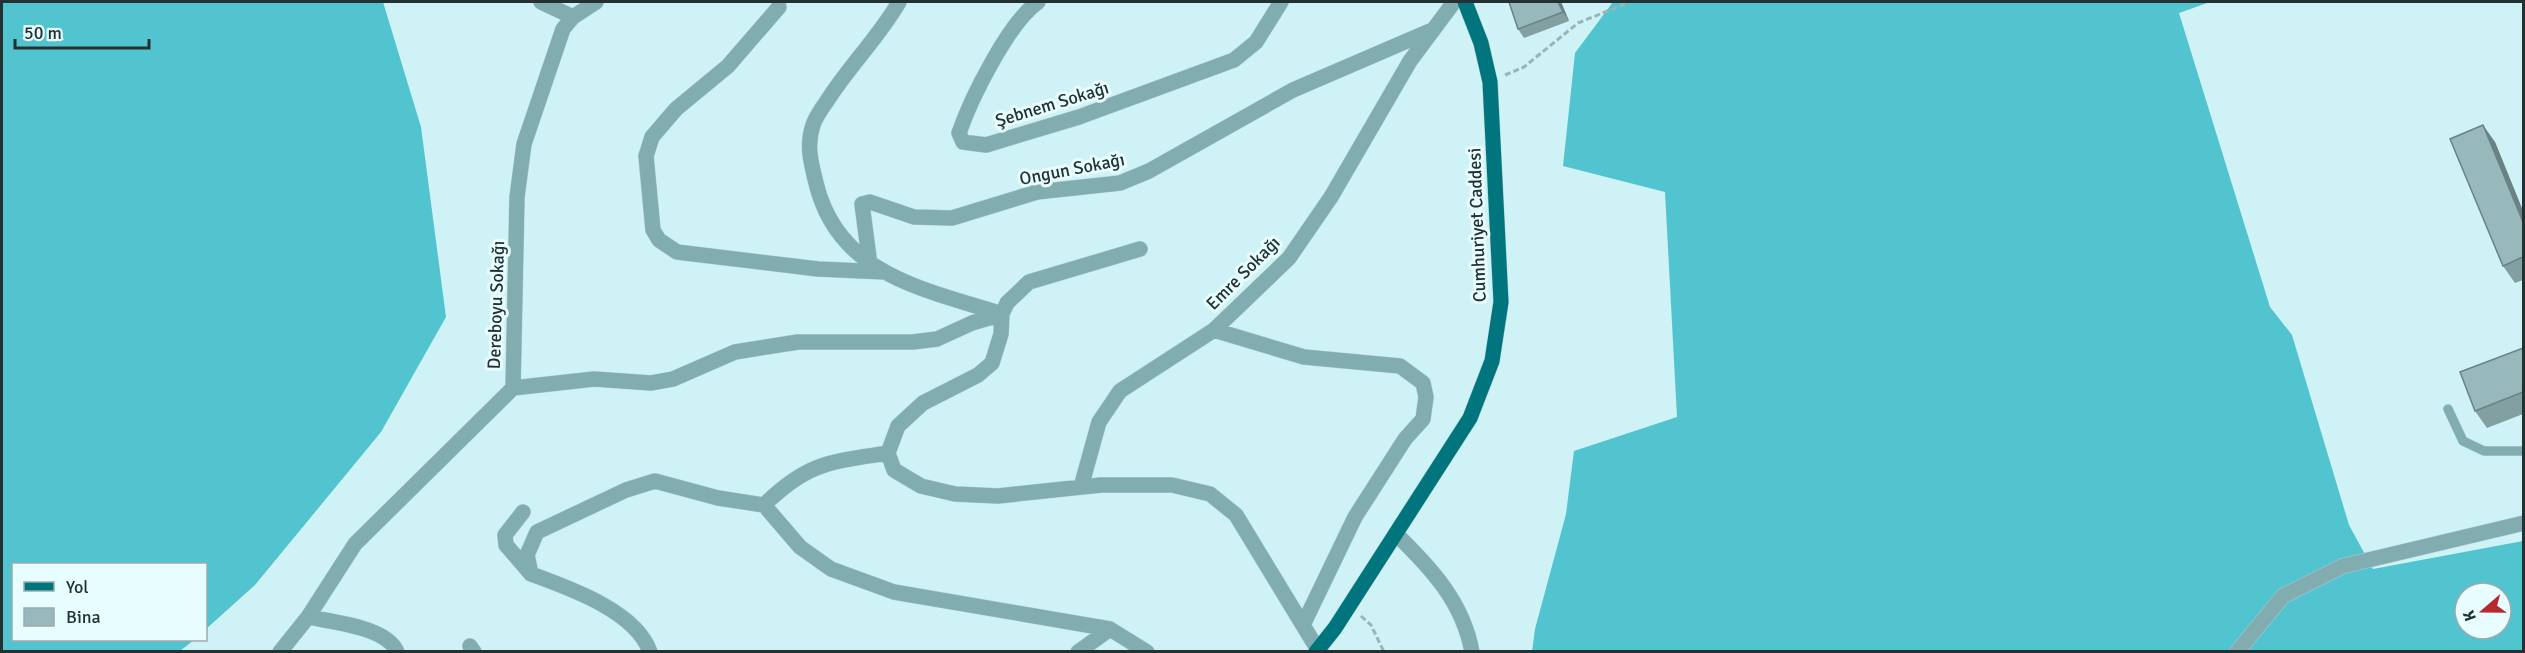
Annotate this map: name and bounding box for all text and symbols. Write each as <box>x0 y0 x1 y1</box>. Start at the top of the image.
scale bar <box>15 12 148 50</box>
text: 50 m <box>24 22 62 44</box>
street label: Şebnem Sokağı <box>993 76 1111 132</box>
street label: Cumhuriyet Caddesi <box>1463 147 1491 303</box>
street label: Ongun Sokağı <box>1018 148 1126 190</box>
street label: Emre Sokağı <box>1201 231 1285 315</box>
street label: Dereboyu Sokağı <box>483 240 509 370</box>
legend <box>12 563 207 641</box>
text: Yol <box>66 576 89 598</box>
north arrow <box>2453 581 2513 641</box>
text: Bina <box>66 606 101 628</box>
text: K <box>2459 608 2481 624</box>

